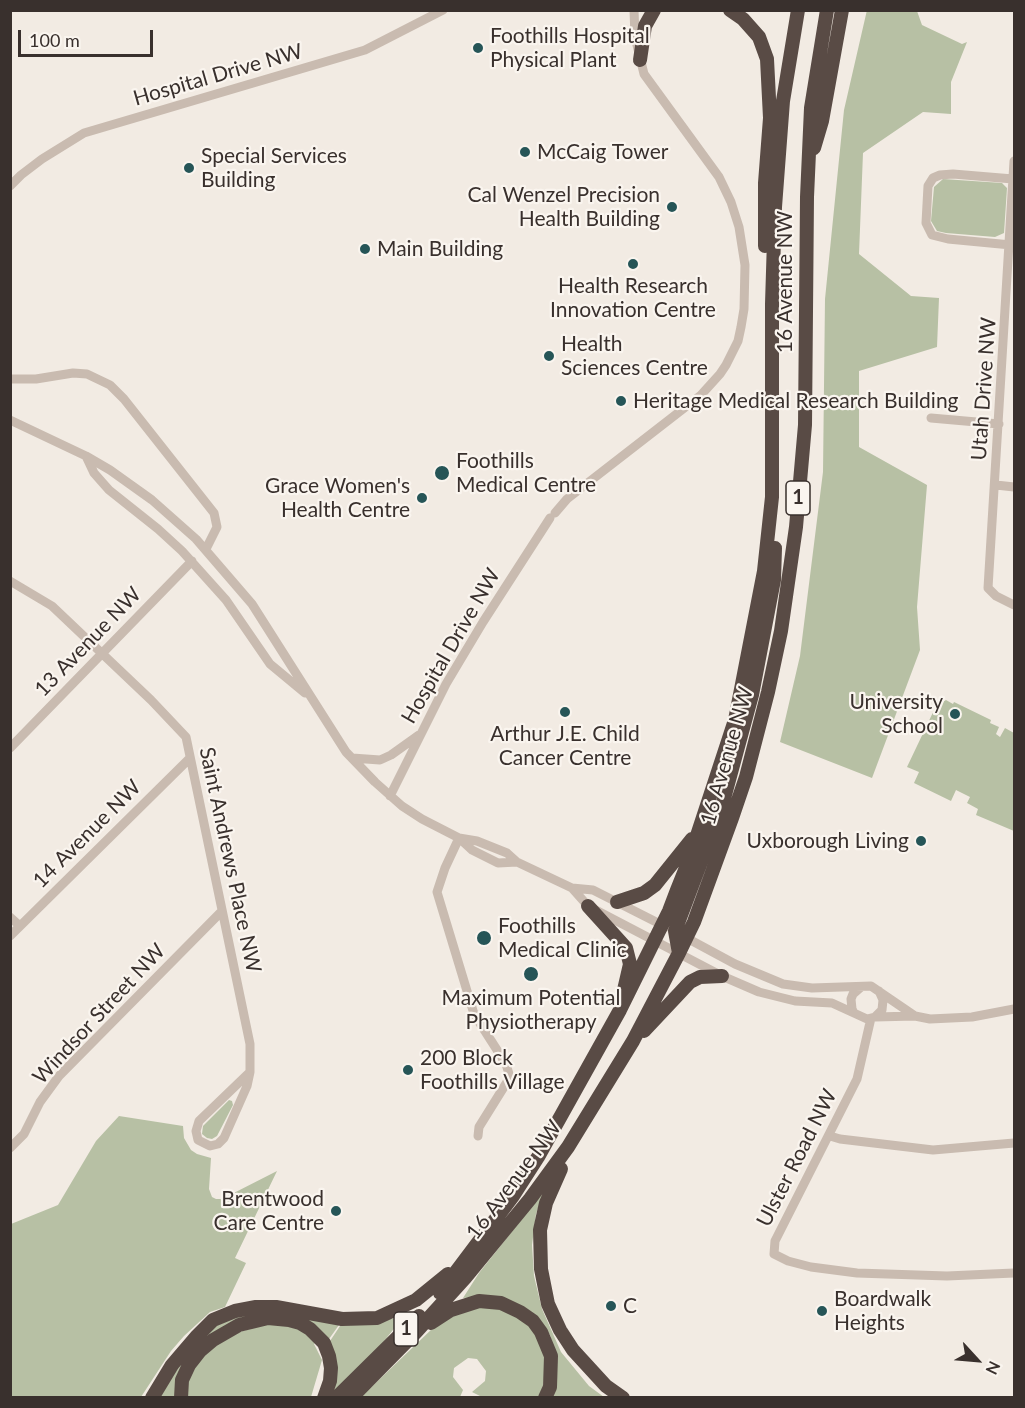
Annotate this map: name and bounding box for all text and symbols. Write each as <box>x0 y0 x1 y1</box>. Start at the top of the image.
scale bar <box>21 18 156 56</box>
place label: Foothills Hospital Physical Plant <box>490 23 650 73</box>
text: 100 m <box>29 29 80 51</box>
street label: Hospital Drive NW <box>130 39 306 111</box>
marker: Foothills Hospital Physical Plant <box>471 41 485 55</box>
place label: McCaig Tower <box>537 139 668 165</box>
place label: Special Services Building <box>201 143 347 193</box>
marker: McCaig Tower <box>518 145 532 159</box>
marker: Special Services Building <box>182 161 196 175</box>
place label: Cal Wenzel Precision Health Building <box>468 182 660 232</box>
marker: Cal Wenzel Precision Health Building <box>665 200 679 214</box>
street label: 16 Avenue NW <box>772 211 798 353</box>
place label: Main Building <box>377 236 503 262</box>
marker: Main Building <box>358 242 372 256</box>
marker: Health Research Innovation Centre <box>626 257 640 271</box>
place label: Health Research Innovation Centre <box>550 273 716 323</box>
street label: Utah Drive NW <box>966 317 1002 461</box>
place label: Health Sciences Centre <box>561 331 708 381</box>
marker: Health Sciences Centre <box>542 349 556 363</box>
place label: Heritage Medical Research Building <box>633 388 959 414</box>
marker: Heritage Medical Research Building <box>614 394 628 408</box>
place label: Foothills Medical Centre <box>456 448 596 498</box>
marker: Foothills Medical Centre <box>433 464 451 482</box>
place label: Grace Women's Health Centre <box>265 473 410 523</box>
road number: 1 <box>786 481 810 515</box>
marker: Grace Women's Health Centre <box>415 491 429 505</box>
street label: Hospital Drive NW <box>396 564 506 728</box>
street label: 13 Avenue NW <box>29 582 147 702</box>
street label: 16 Avenue NW <box>695 684 759 828</box>
place label: University School <box>849 689 943 739</box>
marker: Arthur J.E. Child Cancer Centre <box>558 705 572 719</box>
marker: University School <box>948 707 962 721</box>
place label: Arthur J.E. Child Cancer Centre <box>490 721 640 771</box>
street label: Saint Andrews Place NW <box>194 745 266 975</box>
street label: 14 Avenue NW <box>28 775 146 893</box>
place label: Uxborough Living <box>746 828 909 854</box>
marker: Uxborough Living <box>914 834 928 848</box>
place label: Foothills Medical Clinic <box>498 913 627 963</box>
marker: Foothills Medical Clinic <box>475 929 493 947</box>
street label: Windsor Street NW <box>27 939 171 1089</box>
marker: Maximum Potential Physiotherapy <box>522 965 540 983</box>
place label: Maximum Potential Physiotherapy <box>442 985 620 1035</box>
place label: 200 Block Foothills Village <box>420 1045 565 1095</box>
marker: 200 Block Foothills Village <box>401 1063 415 1077</box>
street label: Ulster Road NW <box>752 1085 842 1231</box>
street label: 16 Avenue NW <box>461 1116 567 1244</box>
place label: Brentwood Care Centre <box>214 1186 324 1236</box>
marker: Brentwood Care Centre <box>329 1204 343 1218</box>
place label: Boardwalk Heights <box>834 1286 931 1336</box>
place label: C <box>623 1293 637 1319</box>
marker: C <box>604 1299 618 1313</box>
marker: Boardwalk Heights <box>815 1304 829 1318</box>
road number: 1 <box>394 1312 418 1346</box>
north arrow <box>947 1330 1007 1390</box>
text: N <box>982 1358 1005 1378</box>

